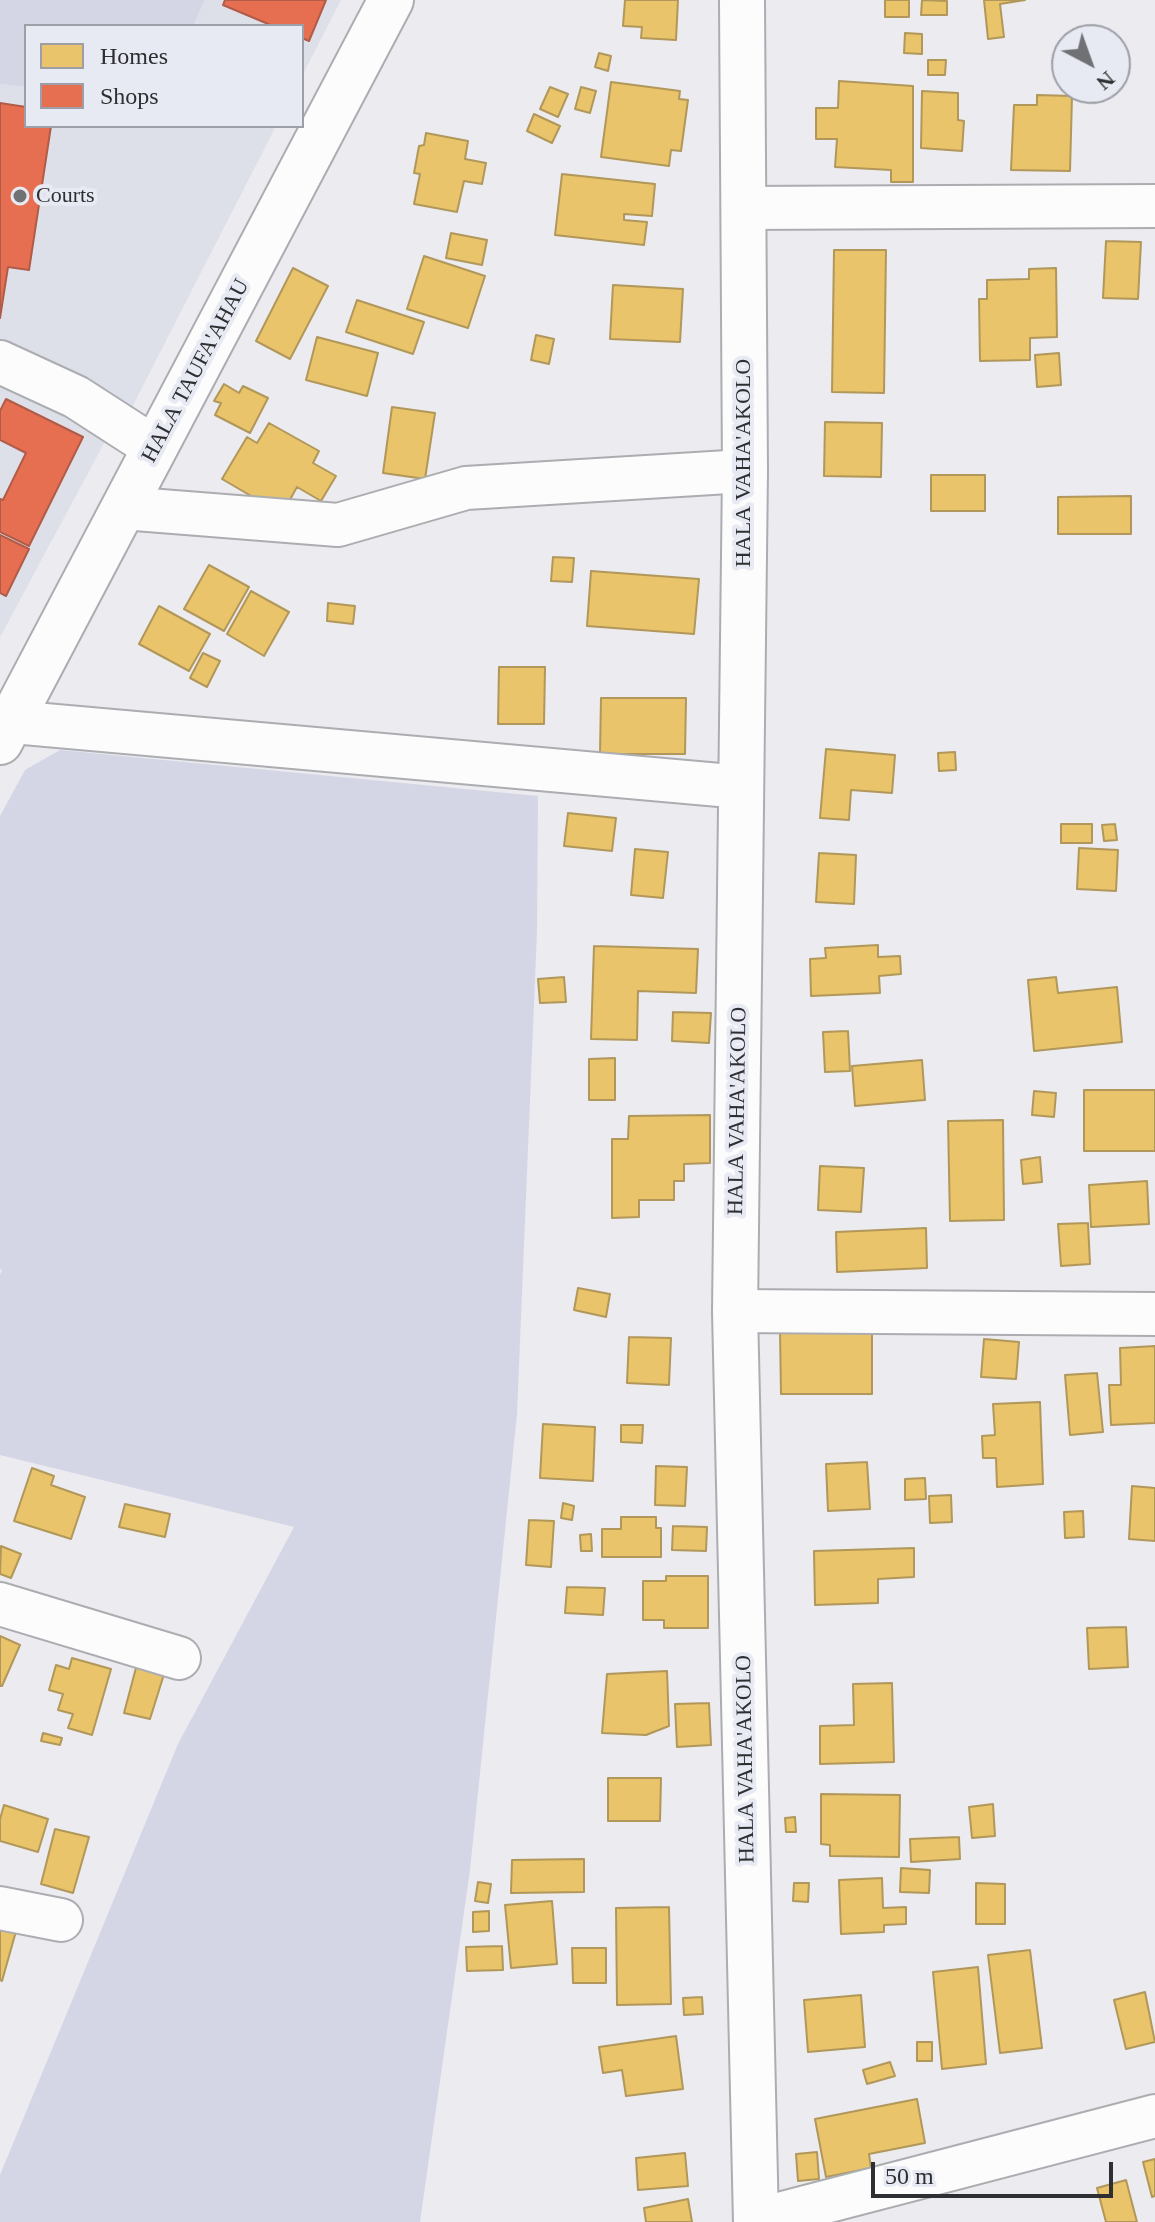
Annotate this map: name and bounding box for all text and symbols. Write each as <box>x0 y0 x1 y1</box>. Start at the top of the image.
legend <box>24 24 304 128</box>
north arrow <box>1051 24 1131 104</box>
text: Homes <box>100 43 168 69</box>
text: N <box>1092 66 1120 96</box>
text: Shops <box>100 83 159 109</box>
place label: Courts <box>36 183 95 209</box>
marker: Courts <box>11 187 29 205</box>
street label: HALA TAUFA'AHAU <box>136 275 256 467</box>
street label: HALA VAHA'AKOLO <box>731 359 757 567</box>
street label: HALA VAHA'AKOLO <box>723 1007 753 1215</box>
street label: HALA VAHA'AKOLO <box>731 1655 761 1863</box>
scale bar <box>875 2146 1117 2196</box>
text: 50 m <box>885 2163 934 2189</box>

